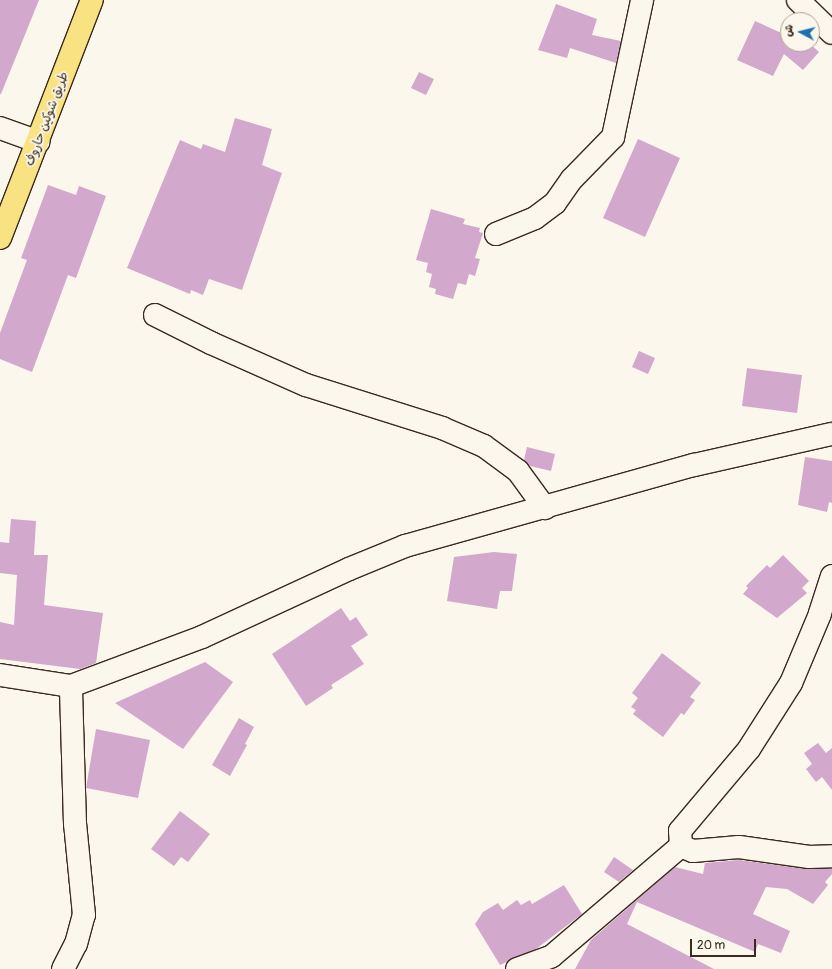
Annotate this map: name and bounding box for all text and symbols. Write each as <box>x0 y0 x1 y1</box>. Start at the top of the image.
north arrow <box>780 12 820 52</box>
text: ش <box>781 24 796 37</box>
street label: طريق شوكين حاروف <box>22 70 72 168</box>
scale bar <box>692 931 758 957</box>
text: 20 m <box>697 938 725 953</box>

